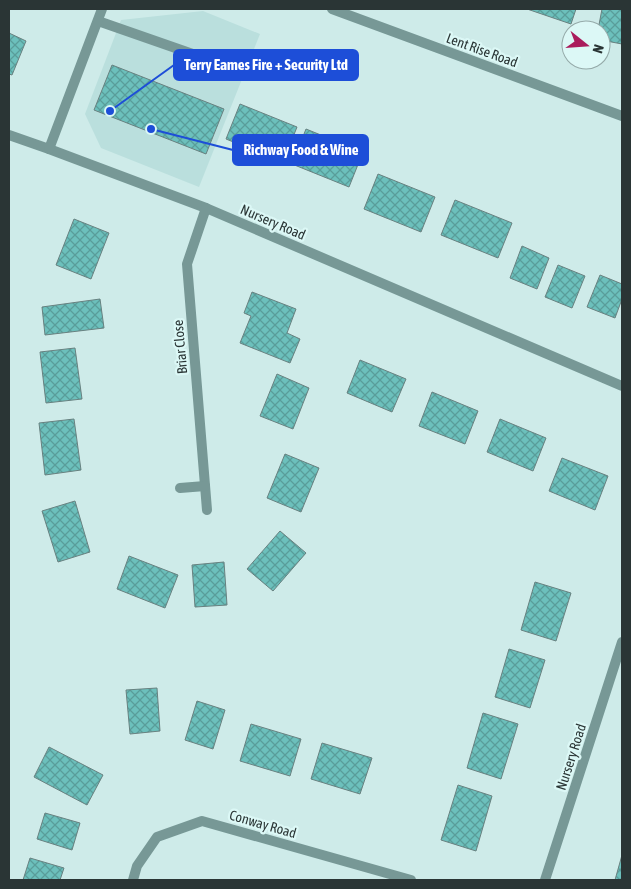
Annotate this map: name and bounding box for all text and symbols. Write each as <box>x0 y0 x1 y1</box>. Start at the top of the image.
north arrow <box>561 20 611 70</box>
street label: Lent Rise Road <box>444 30 520 70</box>
text: N <box>590 43 607 55</box>
callout: Terry Eames Fire + Security Ltd <box>174 50 358 80</box>
text: Terry Eames Fire + Security Ltd <box>184 56 348 73</box>
callout: Richway Food & Wine <box>233 135 368 165</box>
text: Richway Food & Wine <box>243 141 359 158</box>
street label: Nursery Road <box>238 201 308 243</box>
street label: Briar Close <box>170 319 190 375</box>
street label: Nursery Road <box>553 722 589 792</box>
street label: Conway Road <box>228 807 298 841</box>

